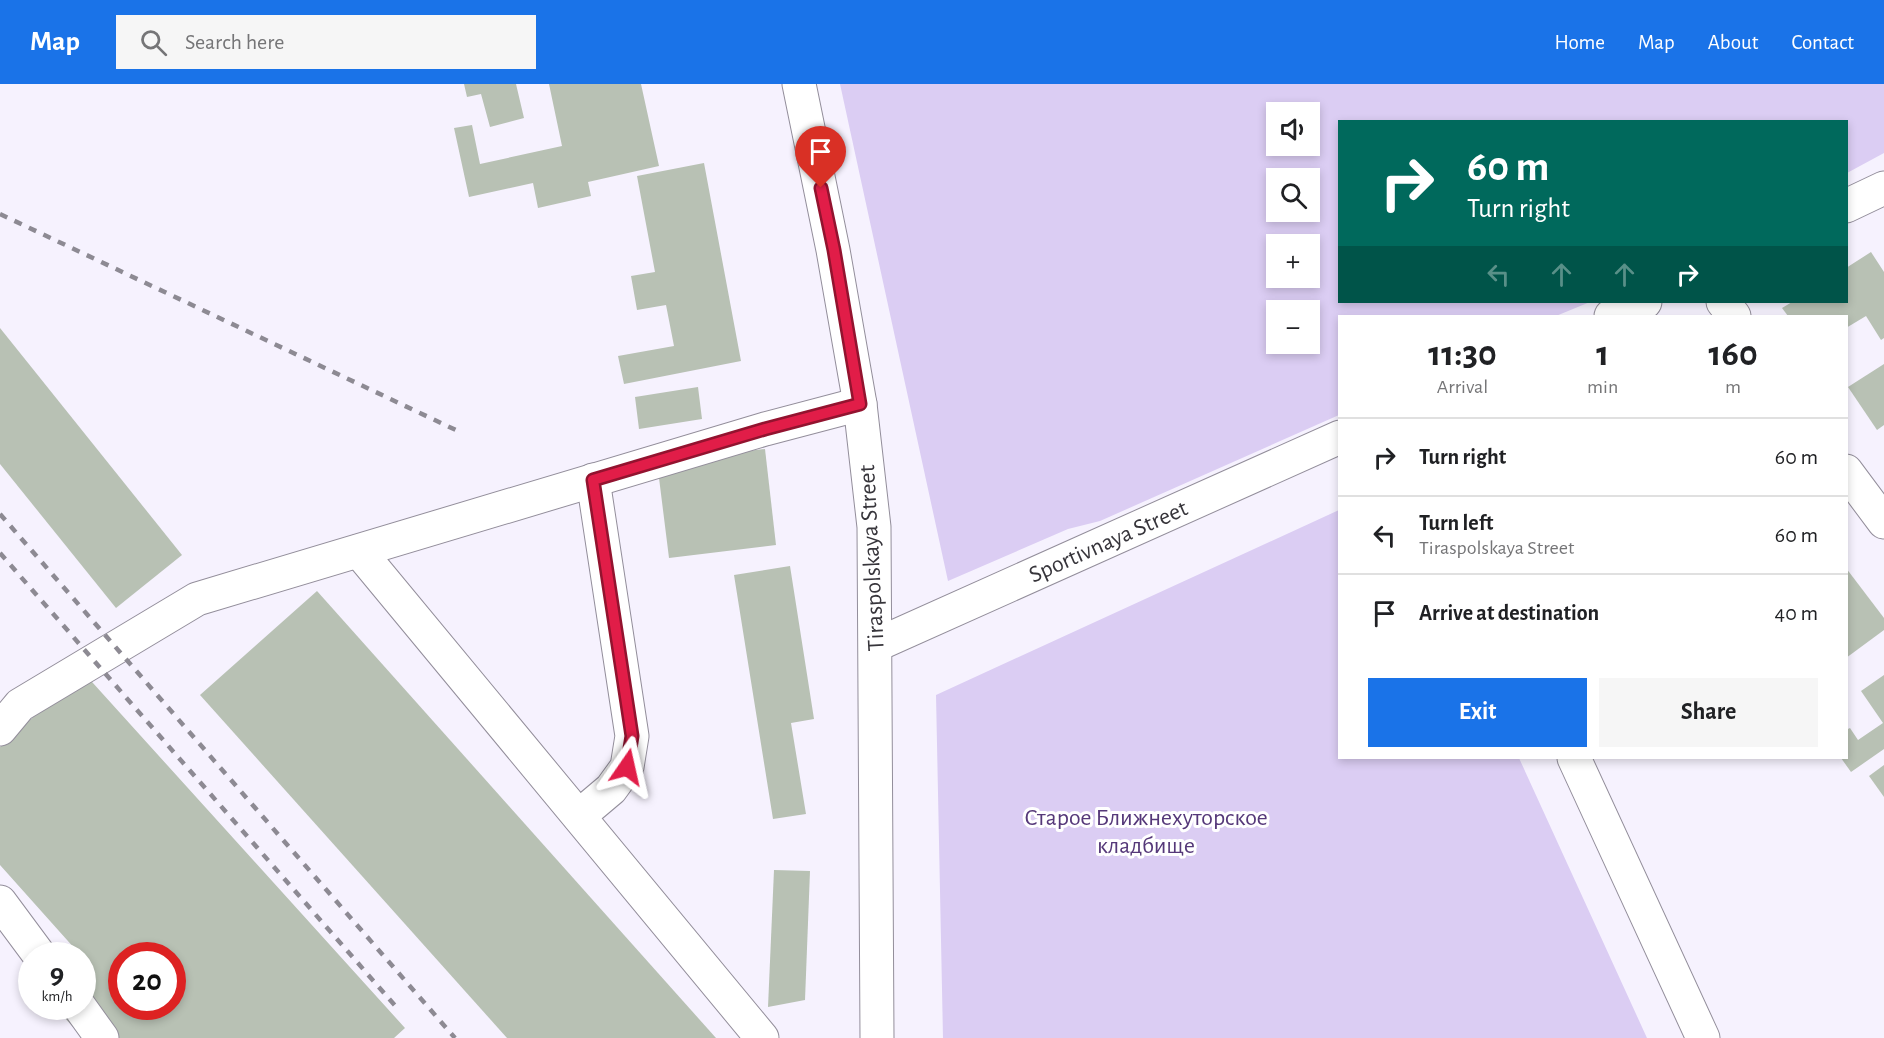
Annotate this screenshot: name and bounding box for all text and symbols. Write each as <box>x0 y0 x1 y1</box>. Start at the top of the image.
search box <box>116 15 536 69</box>
icon: search <box>137 26 170 59</box>
text: Map <box>30 28 80 56</box>
text: Search here <box>185 31 284 53</box>
text: Home <box>1554 32 1605 53</box>
text: Map <box>1638 32 1675 53</box>
text: About <box>1708 32 1758 53</box>
text: Contact <box>1791 32 1854 53</box>
map controls <box>1266 102 1320 354</box>
button: sound <box>1266 102 1320 156</box>
pin <box>795 126 846 188</box>
icon: arrive <box>804 135 837 168</box>
icon: right <box>1368 144 1446 222</box>
text: 60 m <box>1467 146 1549 188</box>
button: search <box>1266 168 1320 222</box>
text: Turn right <box>1467 195 1570 222</box>
button: + <box>1266 234 1320 288</box>
icon: left <box>1482 258 1515 291</box>
icon: ahead <box>1545 258 1578 291</box>
icon: ahead <box>1608 258 1641 291</box>
icon: right <box>1671 258 1704 291</box>
button: − <box>1266 300 1320 354</box>
text: 11:30 <box>1428 336 1497 372</box>
text: 1 <box>1596 336 1609 372</box>
text: 160 <box>1709 336 1758 372</box>
text: Arrival <box>1437 377 1488 397</box>
text: min <box>1587 377 1618 397</box>
text: m <box>1725 377 1741 397</box>
icon: right <box>1368 441 1401 474</box>
text: Turn right <box>1419 446 1506 468</box>
text: 60 m <box>1775 446 1818 468</box>
street label: Tiraspolskaya Street <box>855 464 889 652</box>
street label: Sportivnaya Street <box>1025 496 1192 588</box>
text: Turn left <box>1419 512 1493 534</box>
icon: left <box>1368 519 1401 552</box>
text: 60 m <box>1775 524 1818 546</box>
text: Tiraspolskaya Street <box>1419 538 1574 558</box>
icon: arrive <box>1368 597 1401 630</box>
text: Arrive at destination <box>1419 602 1599 624</box>
text: 40 m <box>1775 602 1818 624</box>
button: Exit <box>1368 678 1587 747</box>
button: Share <box>1599 678 1818 747</box>
position arrow <box>595 735 659 799</box>
park label: Старое Ближнехуторское кладбище <box>1024 806 1268 858</box>
speed limit sign: 20 <box>108 942 186 1020</box>
text: 9 <box>50 959 64 989</box>
text: km/h <box>42 989 72 1004</box>

